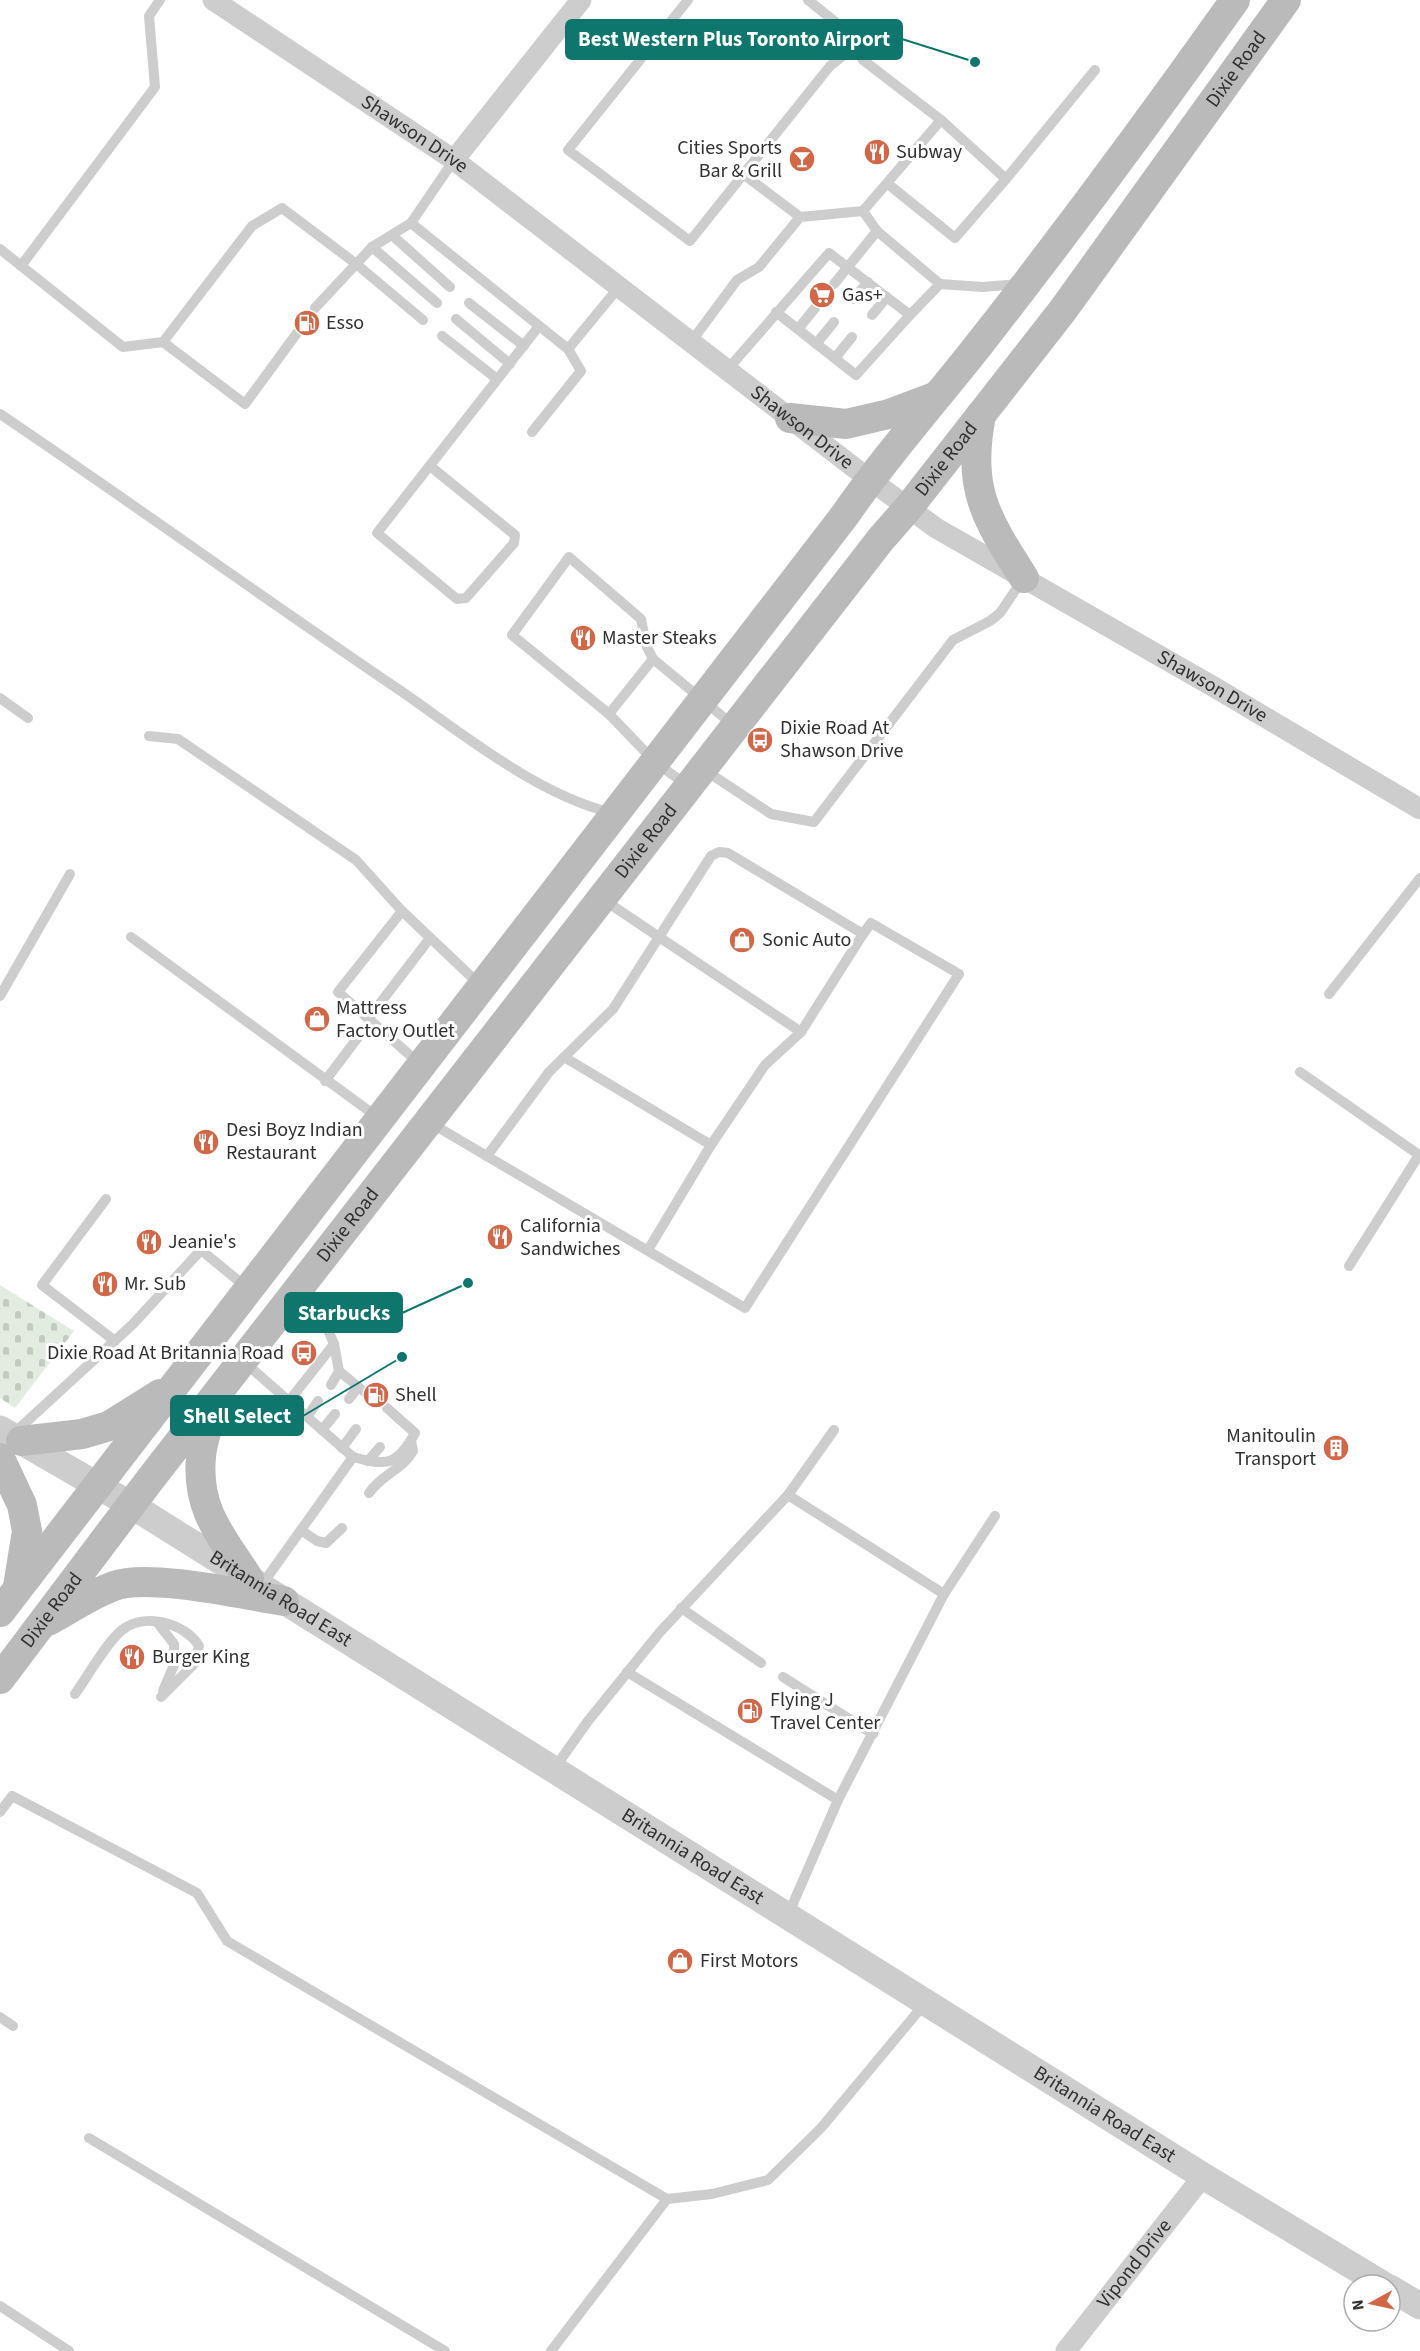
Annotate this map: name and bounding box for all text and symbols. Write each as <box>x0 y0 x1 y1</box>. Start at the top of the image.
callout: Best Western Plus Toronto Airport <box>566 20 902 59</box>
text: Best Western Plus Toronto Airport <box>578 24 890 54</box>
street label: Dixie Road <box>1199 25 1273 113</box>
street label: Shawson Drive <box>355 88 474 180</box>
place label: Cities Sports Bar & Grill <box>677 134 782 185</box>
restaurant icon: Subway <box>862 137 892 167</box>
place label: Subway <box>896 138 963 166</box>
bar icon: Cities Sports Bar & Grill <box>787 144 817 174</box>
supermarket icon: Gas+ <box>807 280 837 310</box>
place label: Gas+ <box>842 281 883 309</box>
fuel station icon: Esso <box>292 308 322 338</box>
place label: Esso <box>326 309 364 337</box>
street label: Shawson Drive <box>744 379 859 476</box>
street label: Dixie Road <box>908 416 985 502</box>
restaurant icon: Master Steaks <box>568 623 598 653</box>
place label: Master Steaks <box>602 624 717 652</box>
street label: Shawson Drive <box>1152 643 1273 730</box>
place label: Dixie Road At Shawson Drive <box>780 714 904 765</box>
bus stop icon: Dixie Road At Shawson Drive <box>745 725 775 755</box>
street label: Dixie Road <box>608 798 684 885</box>
shop icon: Sonic Auto <box>727 925 757 955</box>
place label: Sonic Auto <box>762 926 851 954</box>
place label: Mattress Factory Outlet <box>336 994 455 1045</box>
shop icon: Mattress Factory Outlet <box>302 1004 332 1034</box>
place label: Desi Boyz Indian Restaurant <box>226 1116 363 1167</box>
restaurant icon: Desi Boyz Indian Restaurant <box>191 1127 221 1157</box>
street label: Dixie Road <box>310 1182 386 1268</box>
place label: California Sandwiches <box>520 1212 620 1263</box>
restaurant icon: California Sandwiches <box>485 1222 515 1252</box>
restaurant icon: Jeanie's <box>134 1227 164 1257</box>
place label: Jeanie's <box>168 1228 236 1256</box>
restaurant icon: Mr. Sub <box>90 1269 120 1299</box>
place label: Mr. Sub <box>124 1270 186 1298</box>
callout: Starbucks <box>285 1293 402 1332</box>
text: Starbucks <box>298 1298 390 1328</box>
bus stop icon: Dixie Road At Britannia Road <box>289 1338 319 1368</box>
place label: Dixie Road At Britannia Road <box>47 1339 284 1367</box>
fuel station icon: Shell <box>361 1380 391 1410</box>
place label: Shell <box>395 1381 437 1409</box>
callout: Shell Select <box>171 1396 303 1435</box>
text: Shell Select <box>183 1401 291 1431</box>
place label: Manitoulin Transport <box>1226 1422 1316 1473</box>
building icon: Manitoulin Transport <box>1321 1433 1351 1463</box>
street label: Britannia Road East <box>204 1543 358 1654</box>
street label: Dixie Road <box>14 1567 89 1654</box>
restaurant icon: Burger King <box>117 1642 147 1672</box>
place label: Burger King <box>152 1643 250 1671</box>
place label: Flying J Travel Center <box>770 1686 880 1737</box>
fuel station icon: Flying J Travel Center <box>735 1696 765 1726</box>
street label: Britannia Road East <box>616 1801 769 1912</box>
shop icon: First Motors <box>665 1946 695 1976</box>
place label: First Motors <box>700 1947 798 1975</box>
street label: Britannia Road East <box>1028 2059 1181 2170</box>
street label: Vipond Drive <box>1091 2213 1178 2314</box>
north arrow <box>1342 2273 1402 2333</box>
text: N <box>1347 2298 1370 2312</box>

